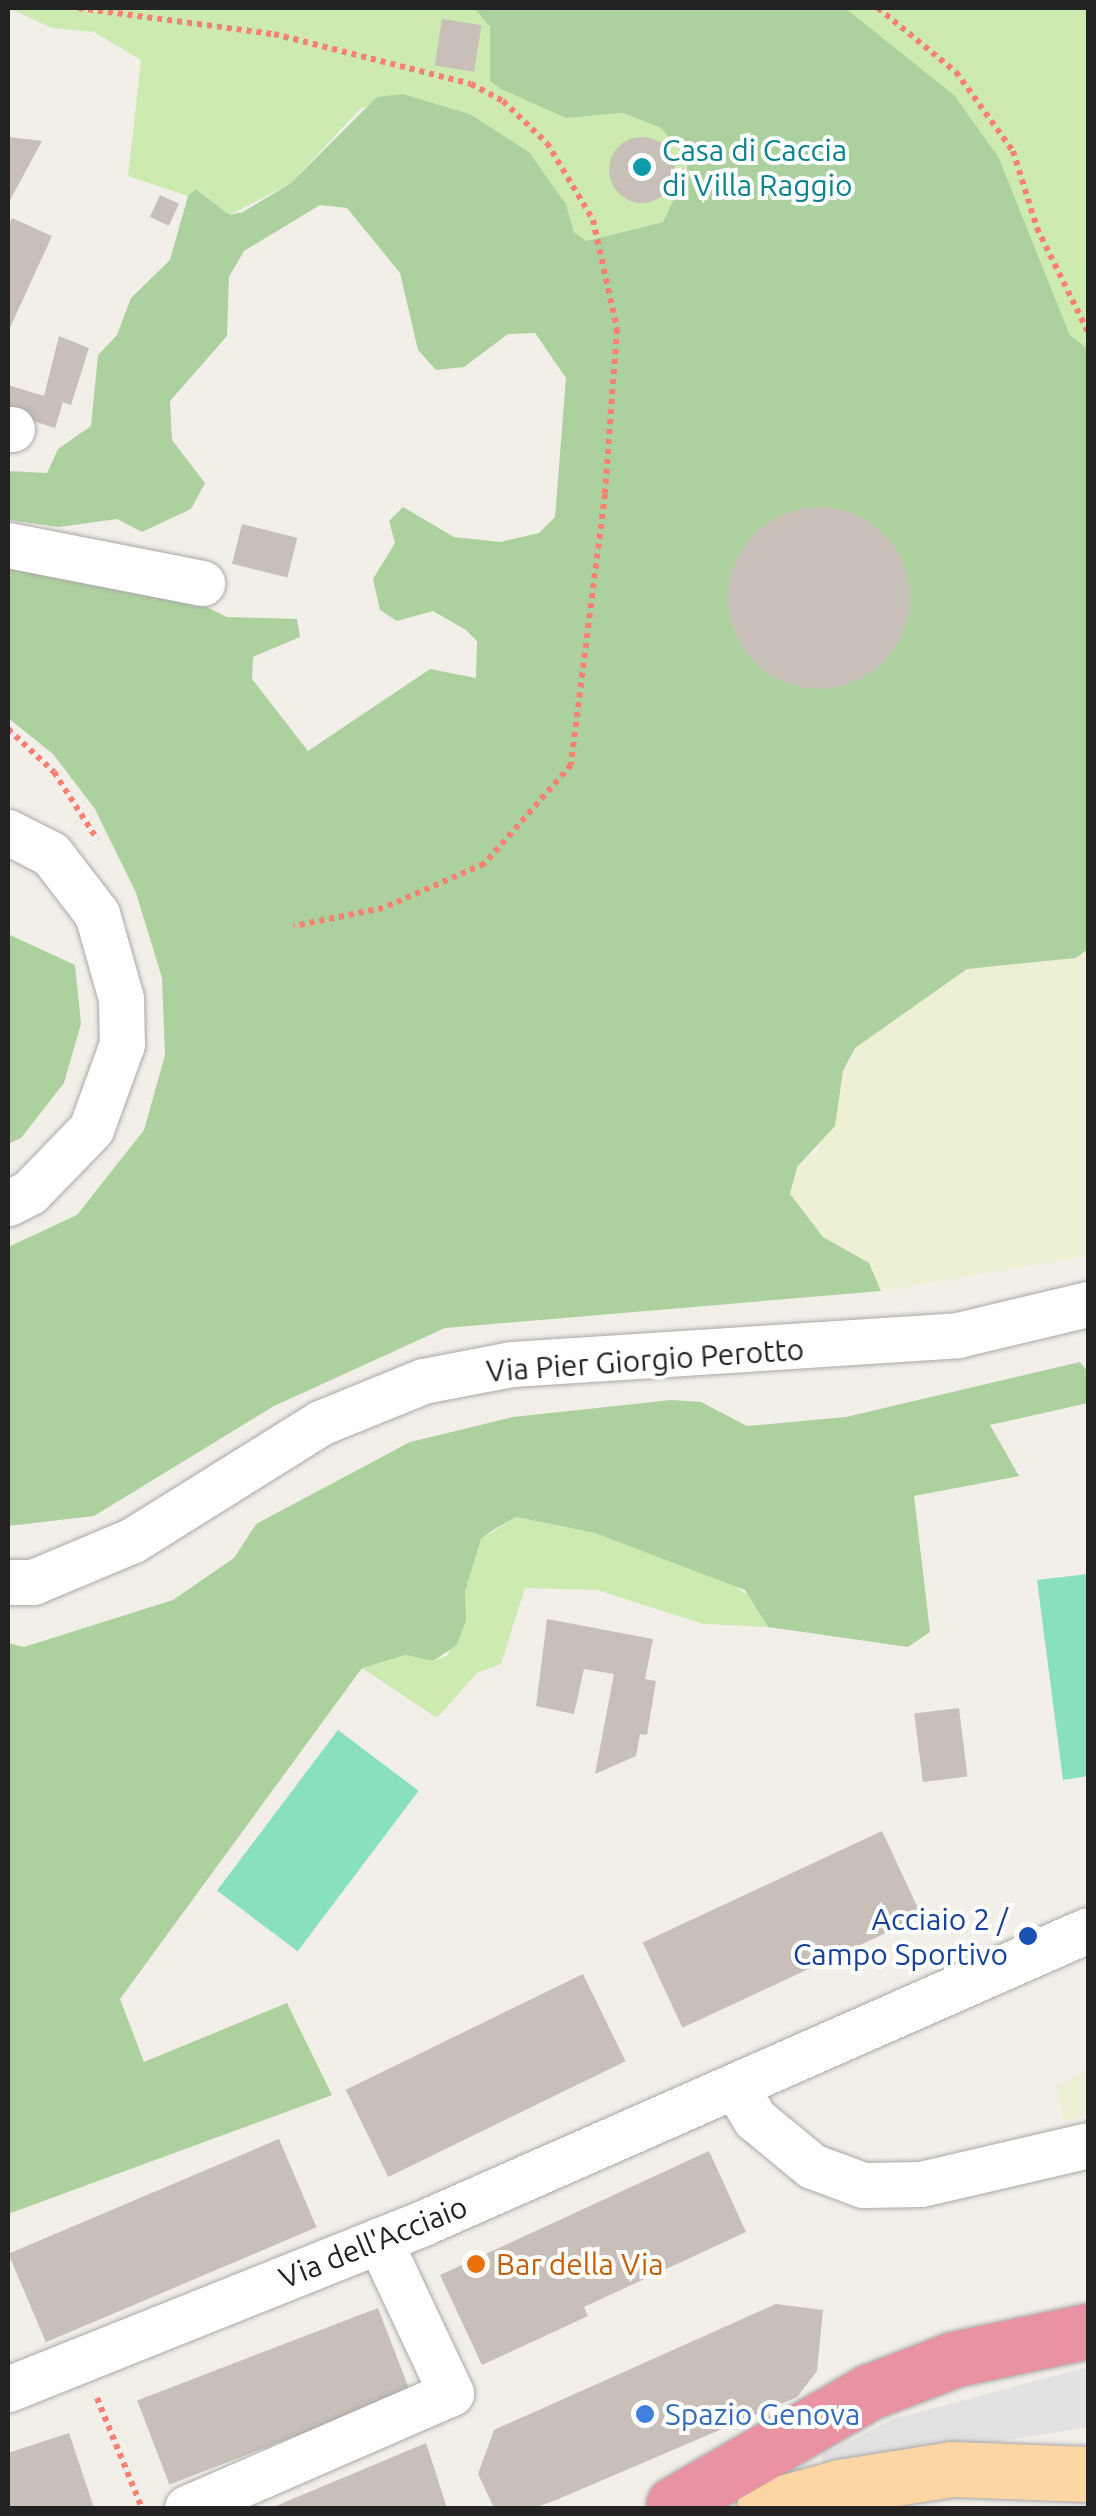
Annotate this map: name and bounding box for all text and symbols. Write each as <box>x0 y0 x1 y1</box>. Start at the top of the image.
place label: Casa di Caccia di Villa Raggio <box>662 132 852 202</box>
marker: Casa di Caccia di Villa Raggio <box>631 156 653 178</box>
street label: Via Pier Giorgio Perotto <box>485 1331 805 1389</box>
place label: Acciaio 2 / Campo Sportivo <box>793 1901 1008 1972</box>
marker: Acciaio 2 / Campo Sportivo <box>1017 1925 1039 1947</box>
street label: Via dell'Acciaio <box>274 2188 472 2296</box>
place label: Bar della Via <box>496 2246 664 2282</box>
marker: Bar della Via <box>465 2253 487 2275</box>
place label: Spazio Genova <box>665 2396 860 2432</box>
marker: Spazio Genova <box>634 2403 656 2425</box>

